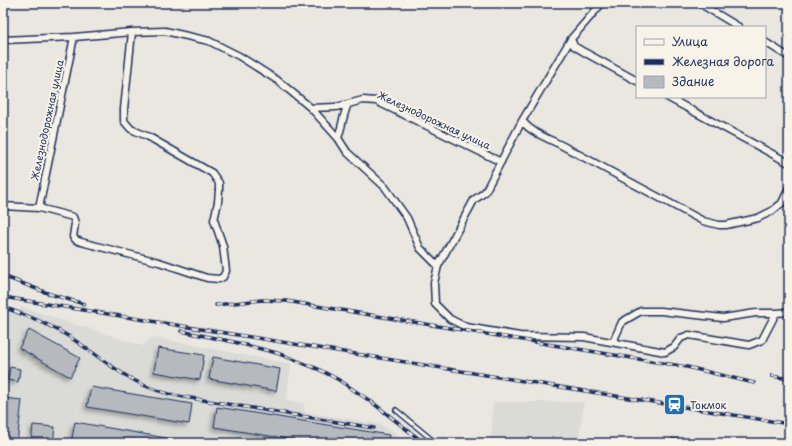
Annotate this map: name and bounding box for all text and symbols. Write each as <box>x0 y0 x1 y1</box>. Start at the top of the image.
legend <box>636 26 766 98</box>
text: Улица <box>672 32 708 50</box>
text: Железная дорога <box>672 52 775 70</box>
street label: Железнодорожная улица <box>26 57 67 182</box>
text: Здание <box>672 72 714 90</box>
street label: Железнодорожная улица <box>375 87 494 153</box>
station icon: Токмок <box>661 392 687 418</box>
place label: Токмок <box>690 397 727 412</box>

